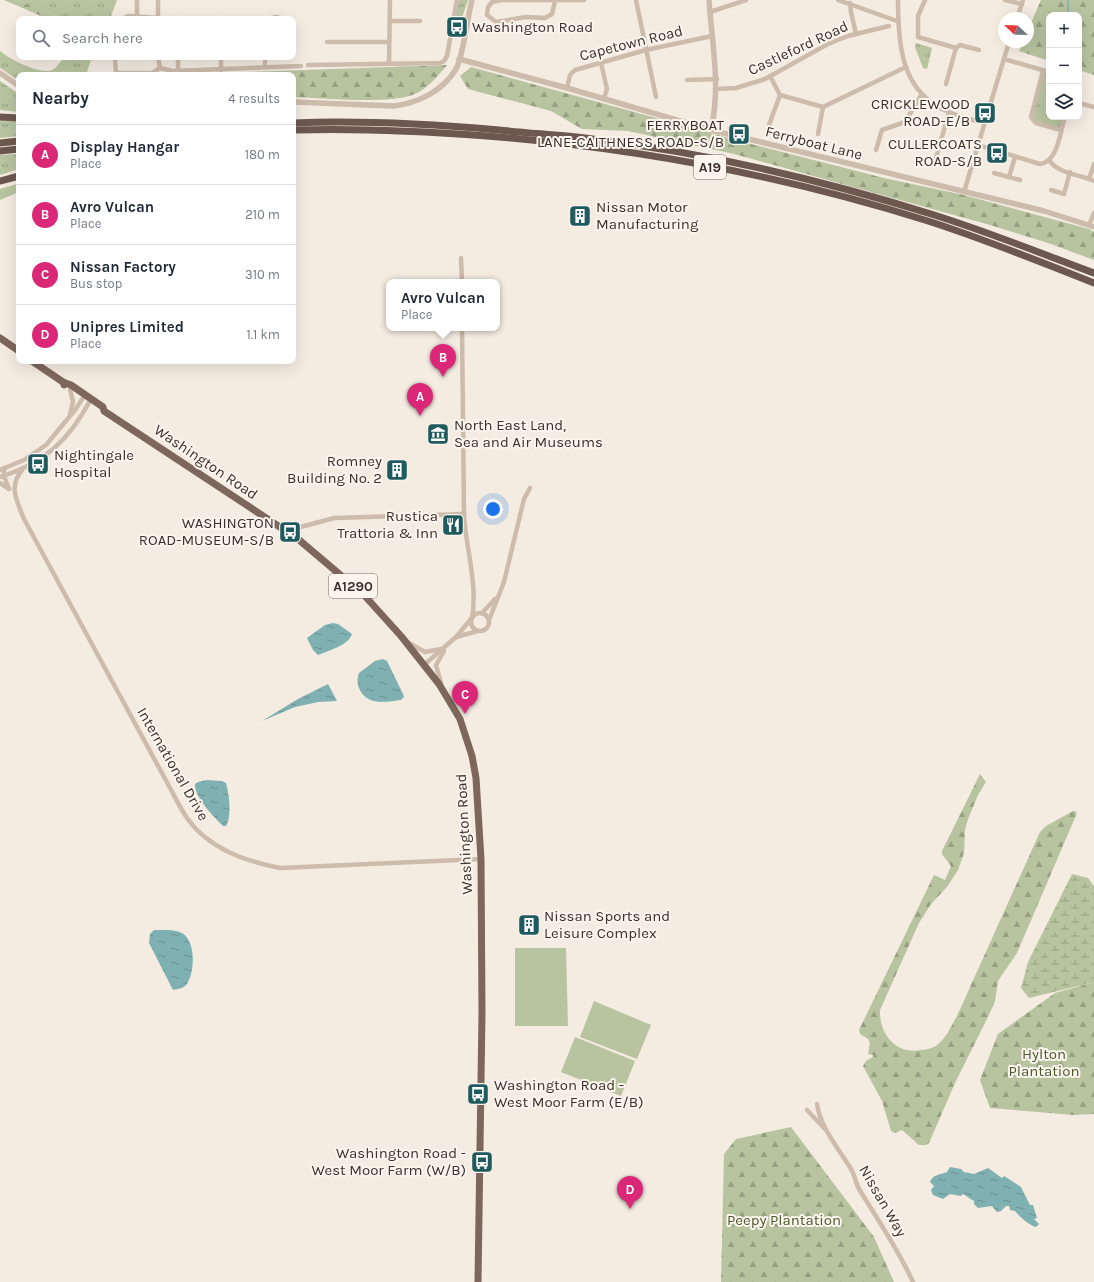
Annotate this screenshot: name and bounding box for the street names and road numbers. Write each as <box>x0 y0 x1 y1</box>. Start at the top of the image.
street label: Castleford Road <box>745 17 851 79</box>
street label: Capetown Road <box>578 21 684 65</box>
street label: Ferryboat Lane <box>764 122 864 164</box>
road number: A19 <box>694 155 726 179</box>
street label: Washington Road <box>151 421 261 503</box>
road number: A1290 <box>329 574 377 598</box>
street label: International Drive <box>133 704 213 824</box>
street label: Washington Road <box>452 773 476 895</box>
street label: Nissan Way <box>855 1162 911 1240</box>

